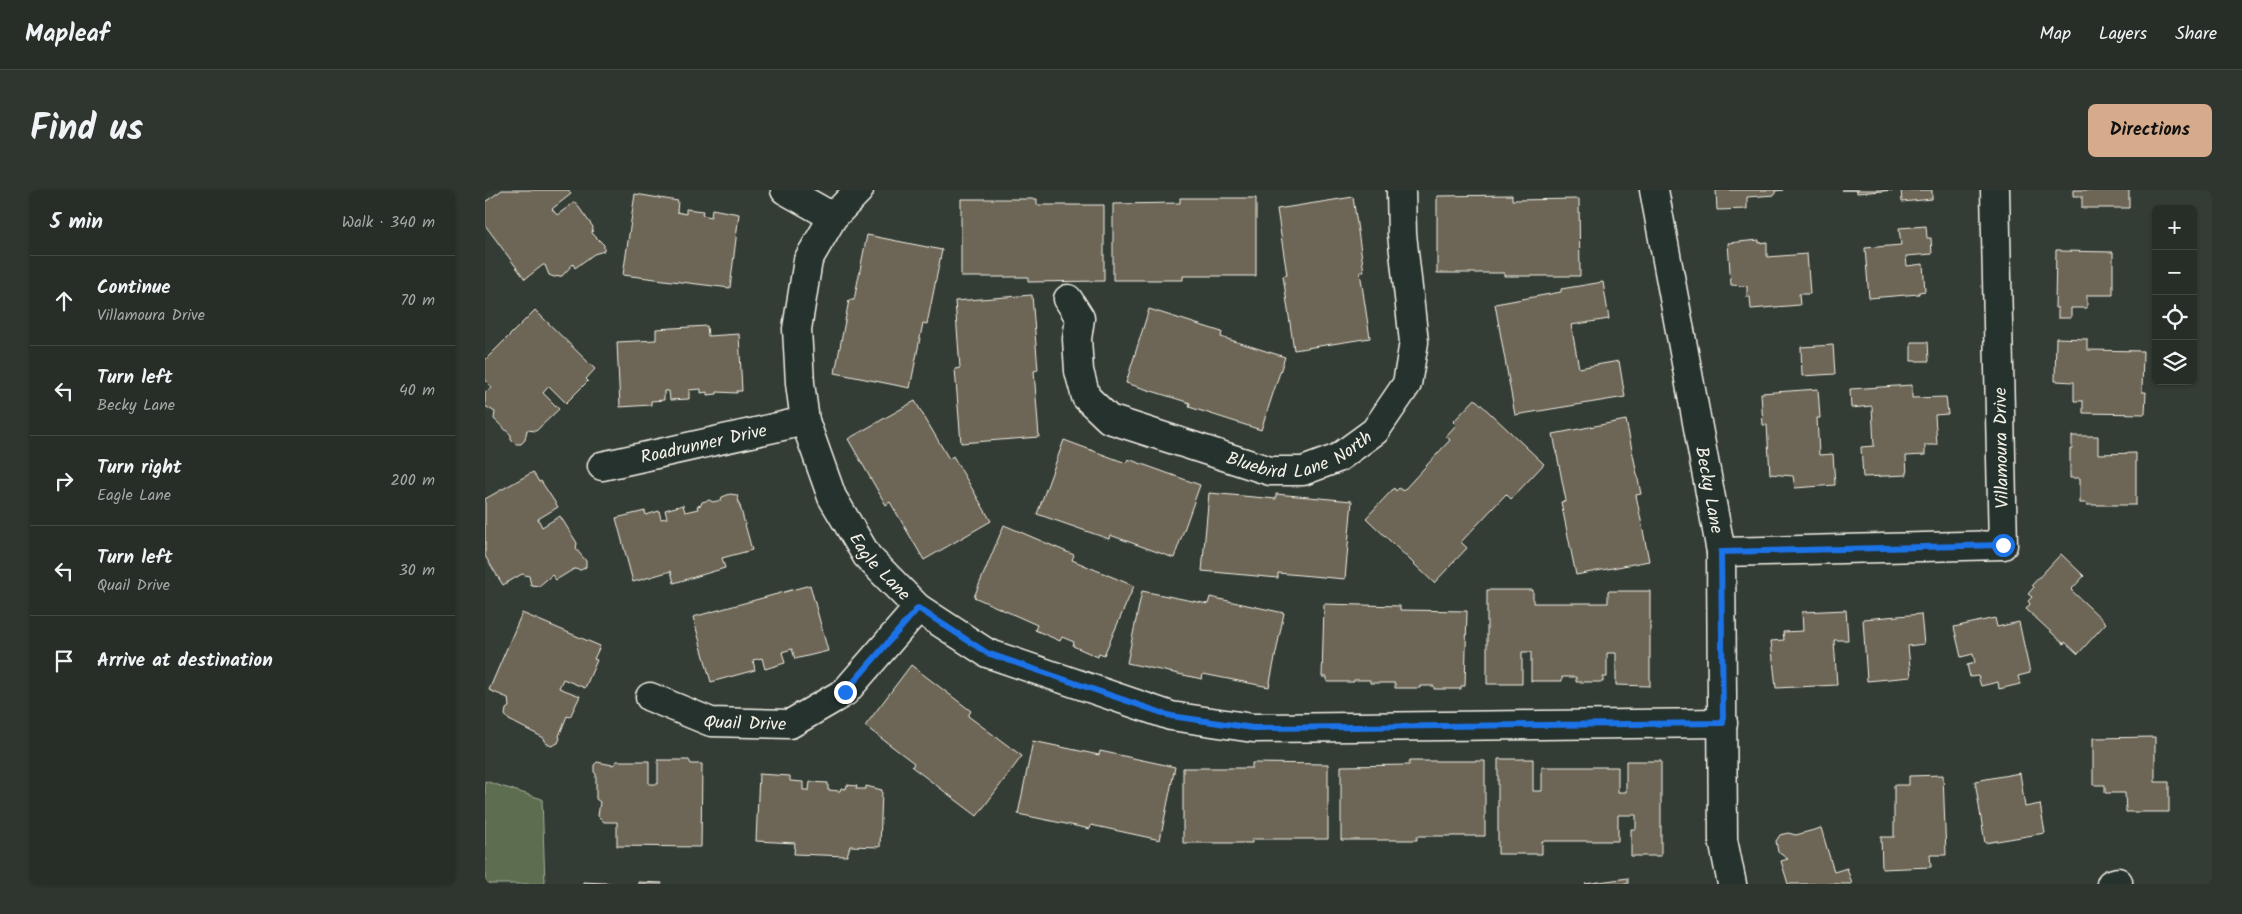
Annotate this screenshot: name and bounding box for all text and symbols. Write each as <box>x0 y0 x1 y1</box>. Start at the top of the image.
text: Mapleaf <box>25 15 109 54</box>
text: Map <box>2040 20 2071 49</box>
text: Layers <box>2099 20 2147 49</box>
text: Share <box>2175 20 2217 49</box>
text: Find us <box>30 102 143 158</box>
button: Directions <box>2088 104 2212 157</box>
map controls <box>2152 205 2197 385</box>
button: + <box>2152 205 2197 250</box>
text: 5 min <box>50 206 103 239</box>
text: Walk · 340 m <box>342 210 435 235</box>
button: − <box>2152 250 2197 295</box>
text: Continue <box>97 273 170 303</box>
icon: ahead <box>50 287 78 315</box>
text: 70 m <box>400 288 435 313</box>
button: locate <box>2152 295 2197 340</box>
text: Villamoura Drive <box>97 303 205 328</box>
button: layers <box>2152 340 2197 385</box>
text: Turn left <box>97 363 172 393</box>
icon: left <box>50 377 78 405</box>
text: 40 m <box>399 378 435 403</box>
street label: Villamoura Drive <box>1987 387 2018 509</box>
text: Becky Lane <box>97 393 175 418</box>
street label: Roadrunner Drive <box>638 417 770 473</box>
street label: Bluebird Lane North <box>1222 424 1379 487</box>
street label: Becky Lane <box>1686 444 1730 536</box>
text: Turn right <box>97 453 182 483</box>
icon: right <box>50 467 78 495</box>
text: 200 m <box>391 468 435 493</box>
text: Eagle Lane <box>97 483 171 508</box>
street label: Eagle Lane <box>840 528 917 609</box>
route start <box>1992 534 2015 557</box>
text: Turn left <box>97 543 172 573</box>
icon: left <box>50 557 78 585</box>
text: 30 m <box>399 558 435 583</box>
text: Quail Drive <box>97 573 170 598</box>
text: Arrive at destination <box>97 646 273 676</box>
icon: arrive <box>50 647 78 675</box>
route end <box>834 681 857 704</box>
street label: Quail Drive <box>698 707 786 740</box>

